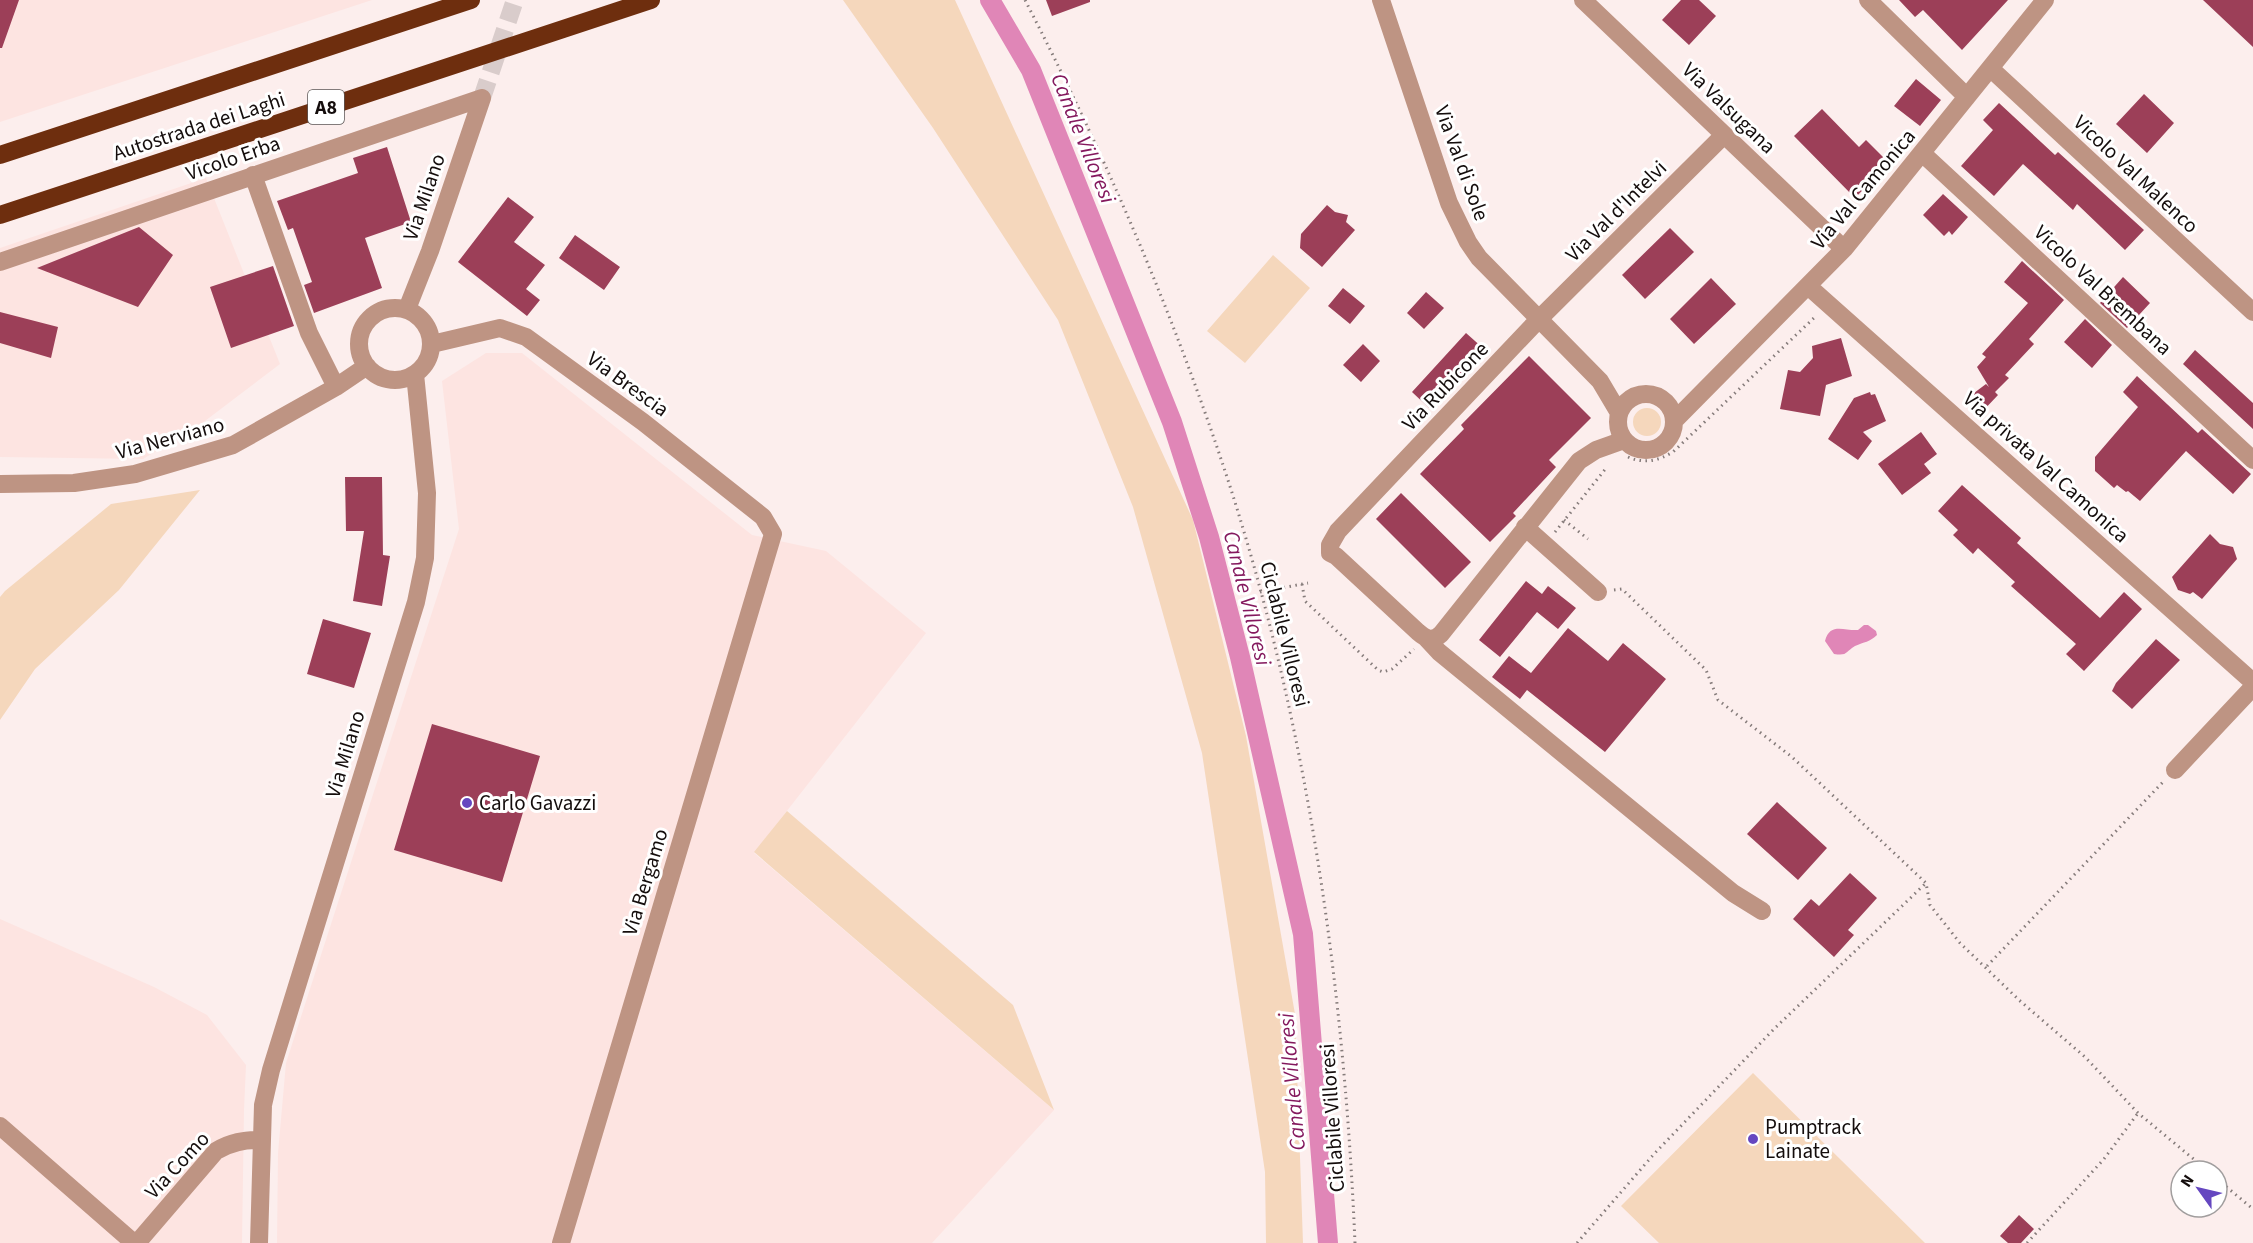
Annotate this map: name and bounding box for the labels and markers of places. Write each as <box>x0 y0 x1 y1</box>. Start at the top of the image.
place label: Carlo Gavazzi <box>479 788 596 818</box>
marker: Carlo Gavazzi <box>460 796 474 810</box>
place label: Pumptrack Lainate <box>1765 1112 1862 1166</box>
marker: Pumptrack Lainate <box>1746 1132 1760 1146</box>

